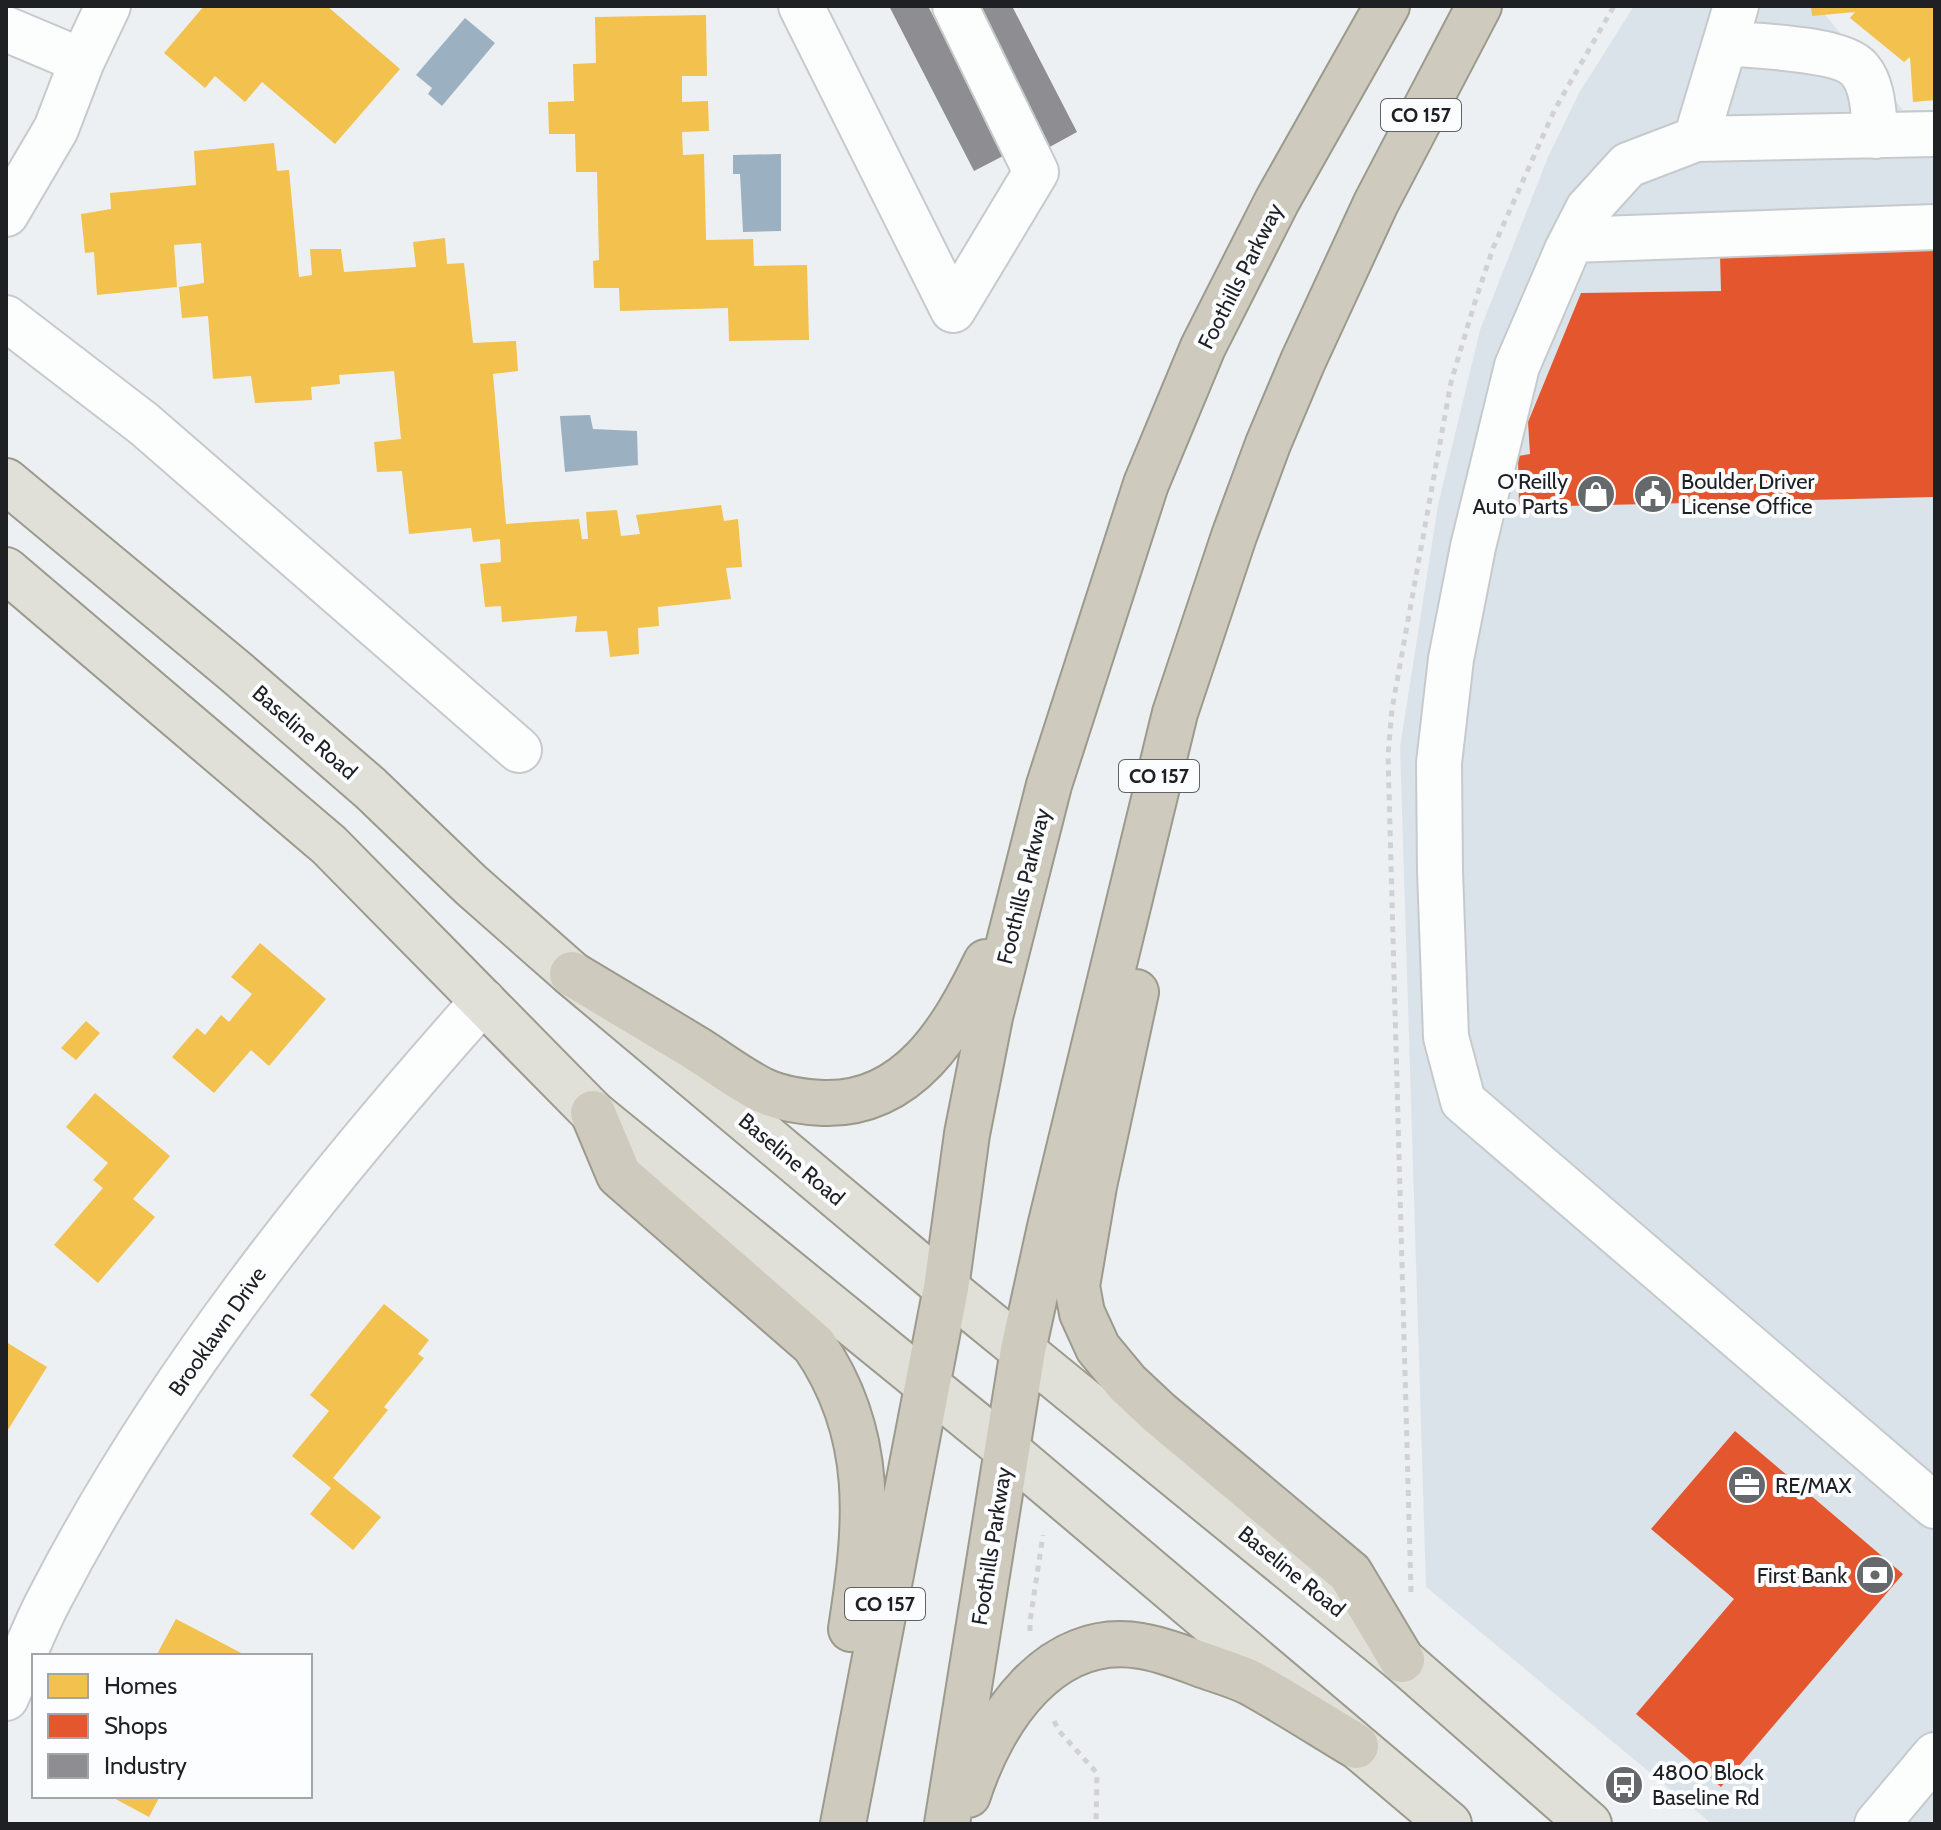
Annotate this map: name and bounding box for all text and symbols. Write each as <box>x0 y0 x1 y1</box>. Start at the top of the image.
road number: CO 157 <box>1381 99 1461 131</box>
street label: Foothills Parkway <box>1192 199 1289 354</box>
place label: O'Reilly Auto Parts <box>1472 468 1568 520</box>
place label: Boulder Driver License Office <box>1681 468 1815 520</box>
shop icon: O'Reilly Auto Parts <box>1575 473 1617 515</box>
public building icon: Boulder Driver License Office <box>1632 473 1674 515</box>
street label: Baseline Road <box>247 679 363 785</box>
road number: CO 157 <box>1119 760 1199 792</box>
street label: Foothills Parkway <box>991 805 1056 967</box>
street label: Baseline Road <box>733 1107 850 1212</box>
street label: Brooklawn Drive <box>163 1261 272 1401</box>
office icon: RE/MAX <box>1726 1464 1768 1506</box>
street label: Foothills Parkway <box>966 1465 1017 1627</box>
place label: RE/MAX <box>1775 1472 1852 1499</box>
street label: Baseline Road <box>1233 1520 1351 1623</box>
bank icon: First Bank <box>1854 1554 1896 1596</box>
place label: First Bank <box>1757 1562 1847 1589</box>
road number: CO 157 <box>845 1588 925 1620</box>
legend <box>32 1654 312 1798</box>
text: Homes <box>104 1671 177 1700</box>
text: Shops <box>104 1711 167 1740</box>
text: Industry <box>104 1751 187 1780</box>
place label: 4800 Block Baseline Rd <box>1652 1759 1764 1811</box>
bus stop icon: 4800 Block Baseline Rd <box>1603 1764 1645 1806</box>

